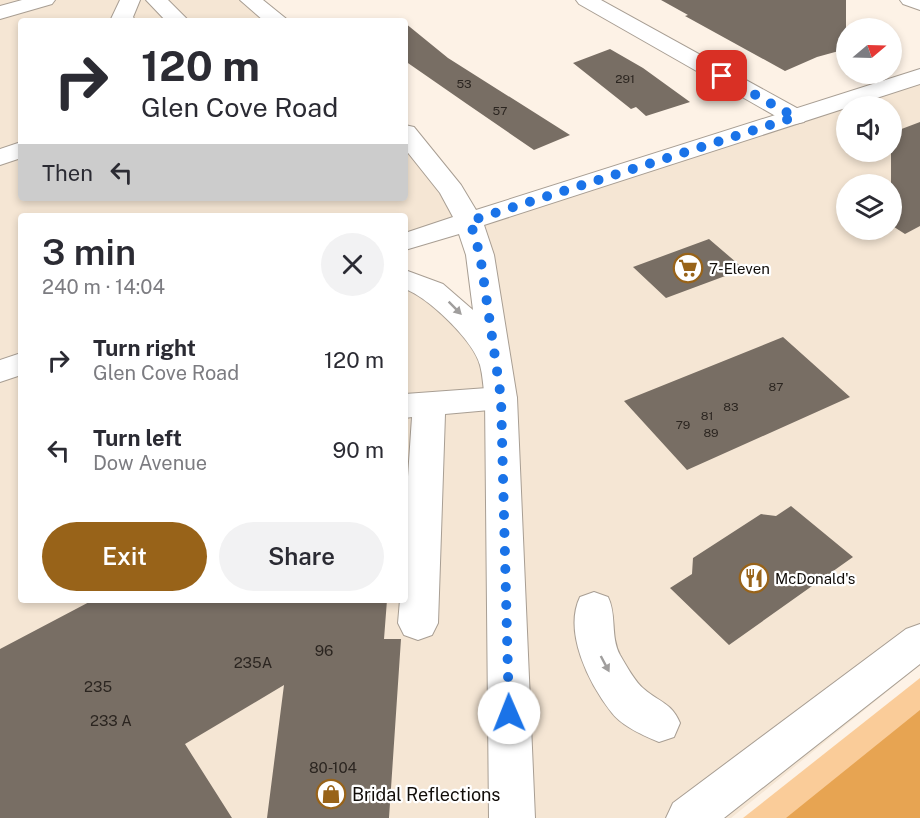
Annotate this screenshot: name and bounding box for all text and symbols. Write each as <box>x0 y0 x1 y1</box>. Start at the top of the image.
north arrow <box>836 18 902 84</box>
map controls <box>836 18 902 240</box>
text: 120 m <box>141 41 260 90</box>
icon: right <box>42 42 120 120</box>
pin <box>696 50 747 101</box>
icon: arrive <box>705 59 738 92</box>
house number: 291 <box>615 72 635 86</box>
house number: 53 <box>456 77 472 91</box>
text: Glen Cove Road <box>141 91 338 123</box>
button: sound <box>836 96 902 162</box>
house number: 57 <box>493 104 507 118</box>
icon: left <box>105 156 138 189</box>
text: Then <box>42 160 93 186</box>
button: layers <box>836 174 902 240</box>
text: 3 min <box>42 231 136 273</box>
button: close <box>321 233 384 296</box>
supermarket icon: 7-Eleven <box>672 252 704 284</box>
place label: 7-Eleven <box>709 260 770 277</box>
text: 240 m · 14:04 <box>42 275 165 299</box>
one-way arrow <box>447 301 461 315</box>
text: Turn right <box>93 335 196 361</box>
icon: right <box>42 344 75 377</box>
text: 120 m <box>324 347 384 373</box>
text: Glen Cove Road <box>93 361 239 385</box>
house number: 87 <box>769 380 783 394</box>
house number: 83 <box>723 400 739 414</box>
house number: 81 <box>701 409 713 423</box>
house number: 79 <box>676 418 690 432</box>
text: Turn left <box>93 425 182 451</box>
house number: 89 <box>703 426 719 440</box>
icon: left <box>42 434 75 467</box>
text: 90 m <box>333 437 384 463</box>
text: Dow Avenue <box>93 451 207 475</box>
button: Exit <box>42 522 207 591</box>
button: Share <box>219 522 384 591</box>
restaurant icon: McDonald's <box>738 562 770 594</box>
place label: McDonald's <box>775 570 855 587</box>
house number: 96 <box>315 642 333 659</box>
house number: 235A <box>234 654 273 671</box>
one-way arrow <box>600 656 610 673</box>
house number: 235 <box>84 678 112 695</box>
position arrow <box>477 681 541 745</box>
house number: 233 A <box>90 712 132 729</box>
house number: 80-104 <box>309 759 357 776</box>
shop icon: Bridal Reflections <box>315 778 347 810</box>
place label: Bridal Reflections <box>352 784 500 805</box>

